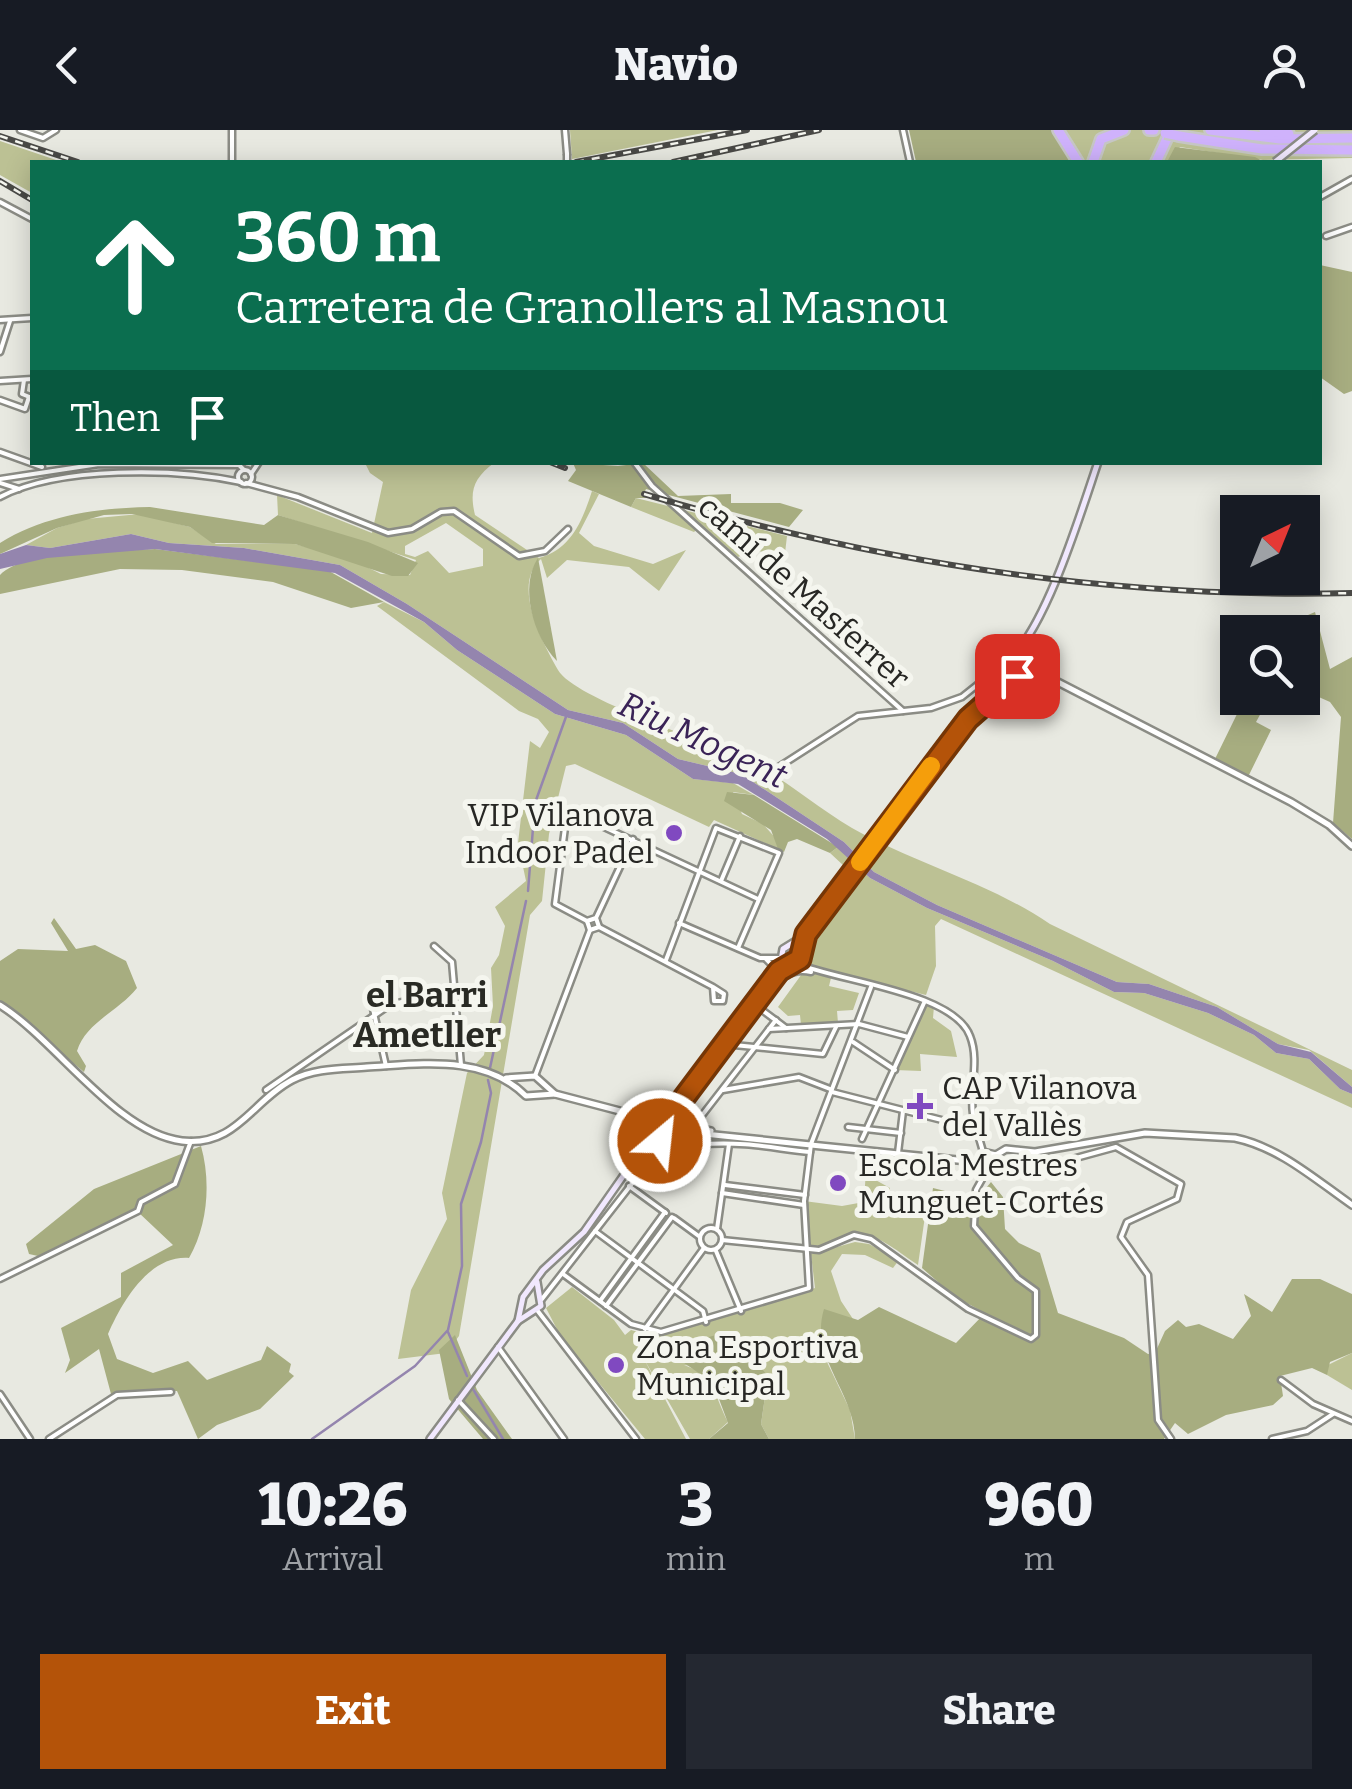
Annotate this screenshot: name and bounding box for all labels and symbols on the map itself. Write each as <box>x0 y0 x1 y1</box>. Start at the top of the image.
street label: camí de Masferrer <box>691 487 917 697</box>
north arrow <box>1220 495 1320 595</box>
pin <box>975 634 1060 719</box>
water label: Riu Mogent <box>612 683 794 797</box>
place label: VIP Vilanova Indoor Padel <box>465 796 654 871</box>
marker: VIP Vilanova Indoor Padel <box>663 822 685 844</box>
district label: el Barri Ametller <box>353 974 501 1056</box>
place label: CAP Vilanova del Vallès <box>942 1069 1137 1144</box>
position arrow <box>608 1089 712 1193</box>
marker: CAP Vilanova del Vallès <box>907 1093 933 1119</box>
place label: Escola Mestres Munguet-Cortés <box>858 1146 1104 1221</box>
marker: Escola Mestres Munguet-Cortés <box>827 1172 849 1194</box>
place label: Zona Esportiva Municipal <box>636 1328 858 1403</box>
marker: Zona Esportiva Municipal <box>605 1354 627 1376</box>

